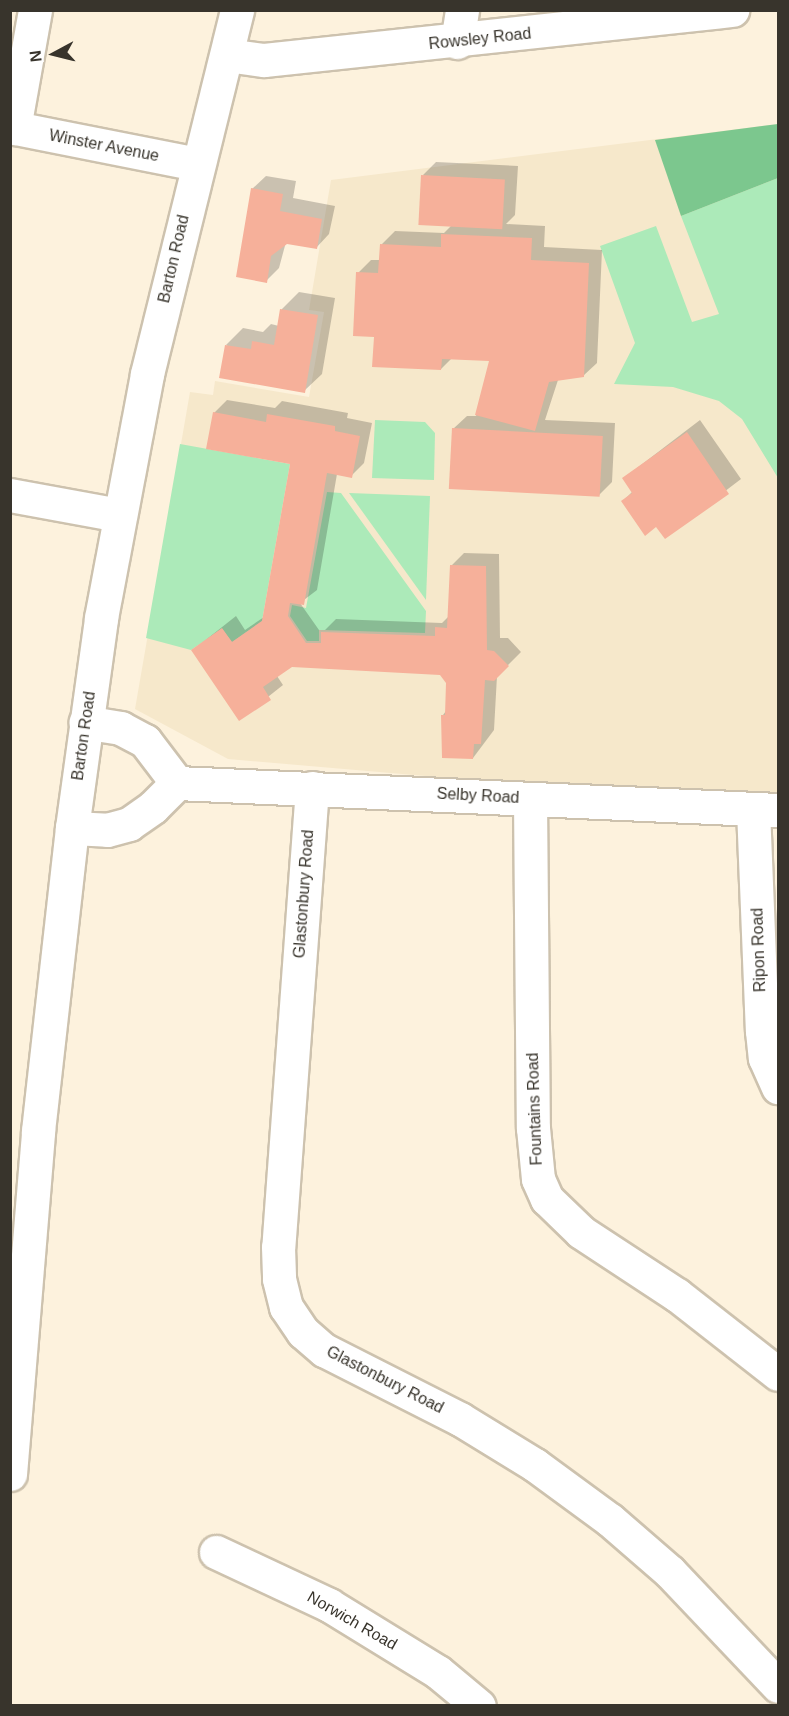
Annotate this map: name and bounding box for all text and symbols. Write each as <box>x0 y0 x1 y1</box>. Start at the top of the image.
north arrow <box>24 24 84 84</box>
street label: Rowsley Road <box>428 24 532 54</box>
text: N <box>26 49 45 63</box>
street label: Winster Avenue <box>47 126 161 166</box>
street label: Barton Road <box>155 213 193 305</box>
street label: Barton Road <box>68 690 100 782</box>
street label: Selby Road <box>436 784 520 808</box>
street label: Glastonbury Road <box>290 829 318 959</box>
street label: Ripon Road <box>748 907 770 993</box>
street label: Fountains Road <box>523 1052 547 1166</box>
street label: Glastonbury Road <box>323 1342 447 1418</box>
street label: Norwich Road <box>304 1588 400 1654</box>

